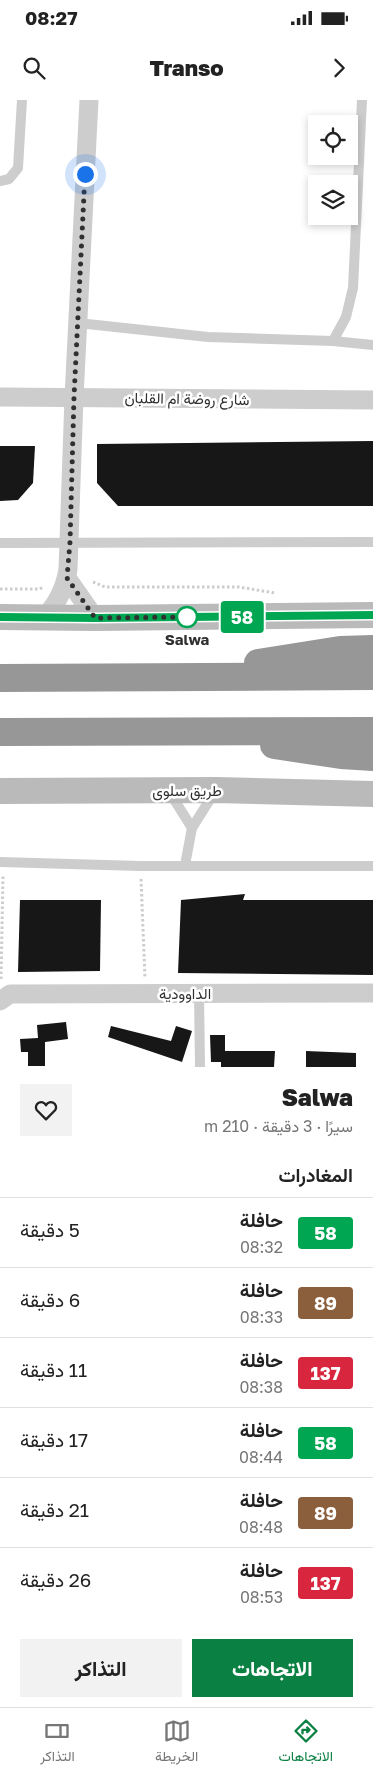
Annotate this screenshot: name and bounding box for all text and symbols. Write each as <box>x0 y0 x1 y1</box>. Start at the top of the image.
text: 08:27 <box>25 6 78 29</box>
icon: search <box>20 54 48 82</box>
text: Transo <box>149 54 224 81</box>
icon: forward <box>325 54 353 82</box>
map controls <box>308 115 358 225</box>
button: locate <box>308 115 358 165</box>
your location <box>73 162 98 187</box>
button: layers <box>308 175 358 225</box>
street label: شارع روضة ام القلبان <box>124 388 250 411</box>
line badge: 58 <box>220 601 264 633</box>
marker: Salwa <box>176 606 198 628</box>
text: 58 <box>231 606 253 628</box>
place label: Salwa <box>165 630 209 648</box>
street label: طريق سلوى <box>152 781 222 801</box>
street label: الداوودية <box>159 984 211 1003</box>
text: Salwa <box>282 1082 353 1111</box>
button: heart <box>20 1084 72 1136</box>
text: سيرًا · 3 دقيقة · 210 m <box>204 1116 353 1136</box>
text: المغادرات <box>278 1163 353 1186</box>
text: حافلة <box>240 1208 283 1231</box>
text: 5 دقيقة <box>20 1218 80 1241</box>
text: 58 <box>314 1222 337 1244</box>
text: 08:32 <box>240 1237 283 1257</box>
text: حافلة <box>240 1278 283 1301</box>
text: 6 دقيقة <box>20 1288 80 1311</box>
text: 89 <box>314 1292 337 1314</box>
text: 08:33 <box>240 1307 283 1327</box>
text: حافلة <box>240 1348 283 1371</box>
text: 11 دقيقة <box>20 1358 87 1381</box>
text: 137 <box>310 1362 341 1384</box>
text: 08:38 <box>239 1377 283 1397</box>
text: حافلة <box>240 1418 283 1441</box>
text: 17 دقيقة <box>20 1428 88 1451</box>
text: 58 <box>314 1432 337 1454</box>
text: 08:44 <box>239 1447 283 1467</box>
text: حافلة <box>240 1488 283 1511</box>
text: 21 دقيقة <box>20 1498 89 1521</box>
text: 89 <box>314 1502 337 1524</box>
text: 08:48 <box>239 1517 283 1537</box>
text: حافلة <box>240 1558 283 1581</box>
text: 26 دقيقة <box>20 1568 91 1591</box>
text: 137 <box>310 1572 341 1594</box>
text: 08:53 <box>240 1587 283 1607</box>
button: التذاكر <box>20 1639 182 1697</box>
button: الاتجاهات <box>192 1639 353 1697</box>
tab: التذاكر <box>40 1717 75 1769</box>
tab: الخريطة <box>155 1717 198 1769</box>
tab: الاتجاهات <box>279 1717 333 1769</box>

